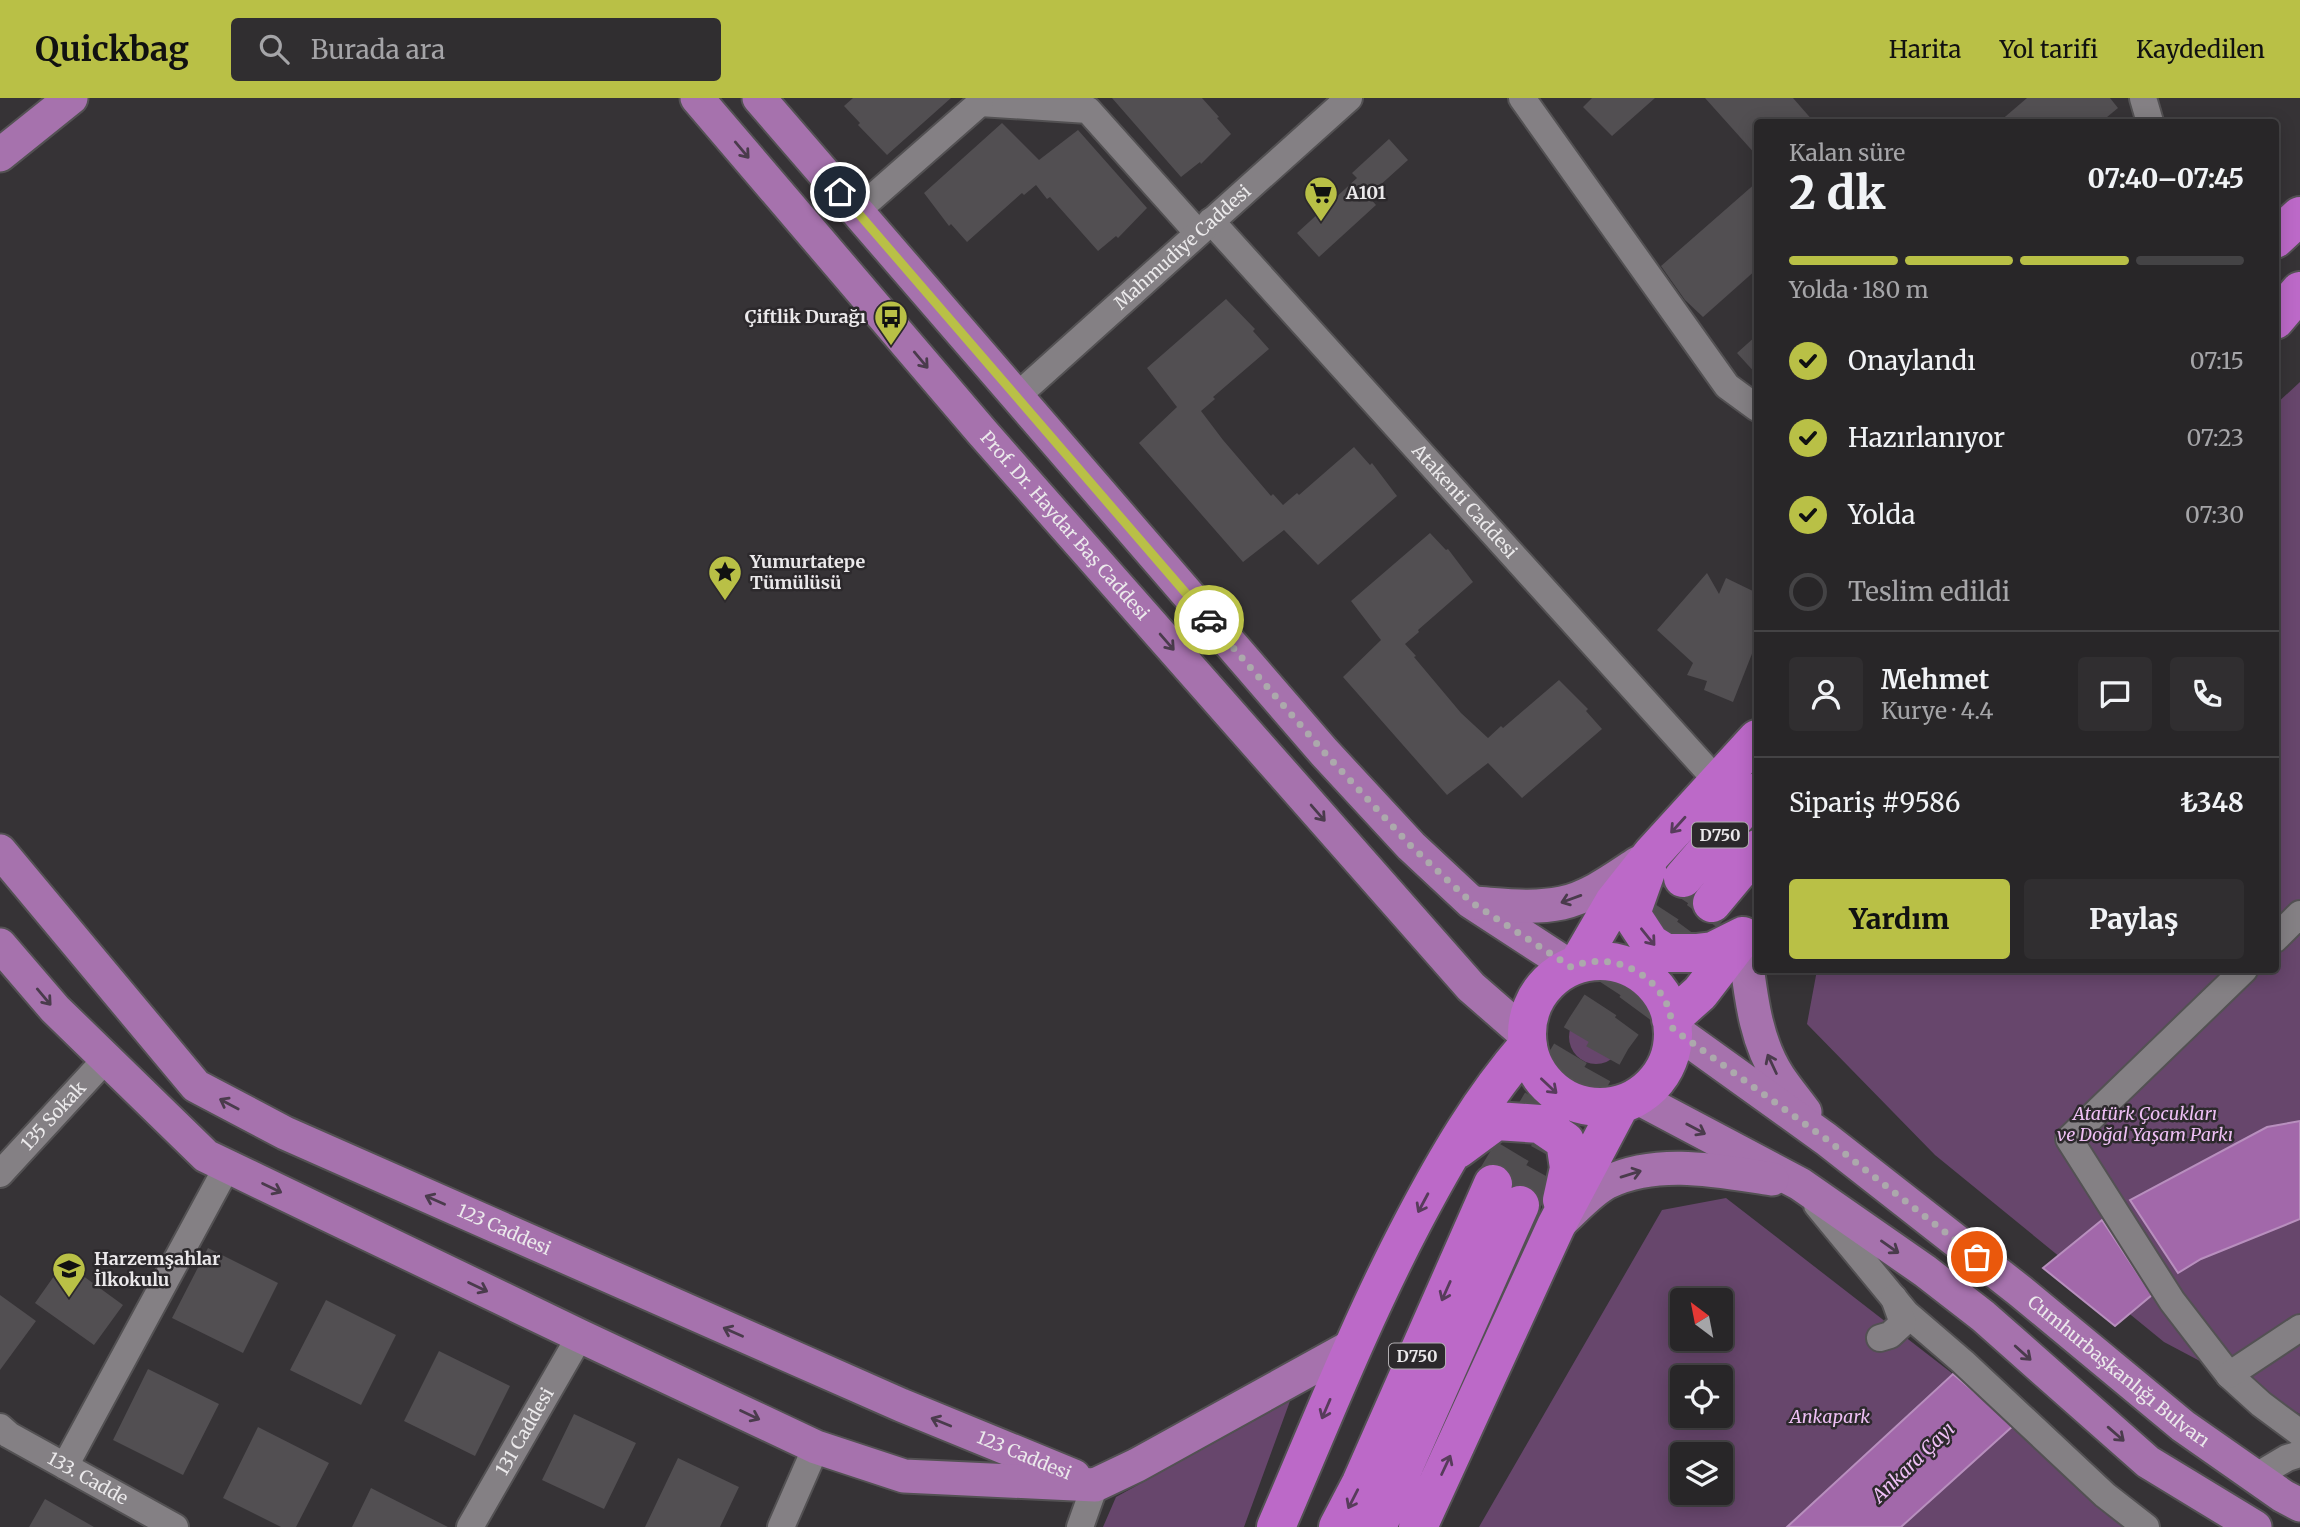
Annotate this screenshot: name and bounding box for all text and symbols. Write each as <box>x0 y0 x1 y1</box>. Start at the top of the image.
search box <box>231 18 721 81</box>
text: Quickbag <box>35 29 189 70</box>
icon: search <box>255 30 293 68</box>
text: Burada ara <box>311 33 445 66</box>
text: Harita <box>1889 34 1961 65</box>
text: Yol tarifi <box>1999 34 2098 65</box>
text: Kaydedilen <box>2136 34 2265 65</box>
text: Kalan süre <box>1789 138 1905 167</box>
one-way arrow <box>734 141 750 159</box>
pin <box>810 162 870 222</box>
text: 07:40–07:45 <box>2088 162 2244 195</box>
text: 2 dk <box>1789 164 1885 222</box>
icon: home <box>821 173 859 211</box>
supermarket icon: A101 <box>1302 174 1340 223</box>
street label: Mahmudiye Caddesi <box>1109 180 1256 314</box>
place label: A101 <box>1345 181 1386 204</box>
text: Yolda · 180 m <box>1789 275 1929 304</box>
bus stop icon: Çiftlik Durağı <box>872 298 910 347</box>
place label: Çiftlik Durağı <box>745 305 866 328</box>
icon: check <box>1789 342 1827 380</box>
text: Onaylandı <box>1848 344 1976 377</box>
text: 07:15 <box>2190 346 2244 375</box>
one-way arrow <box>913 351 929 369</box>
icon: check <box>1789 419 1827 457</box>
text: Hazırlanıyor <box>1848 421 2005 454</box>
text: 07:23 <box>2186 423 2244 452</box>
street label: Prof. Dr. Haydar Baş Caddesi <box>976 426 1154 625</box>
street label: Atakenti Caddesi <box>1407 438 1522 563</box>
icon: check <box>1789 496 1827 534</box>
text: Yolda <box>1848 498 1915 531</box>
text: 07:30 <box>2185 500 2244 529</box>
place label: Yumurtatepe Tümülüsü <box>749 550 865 594</box>
place icon: Yumurtatepe Tümülüsü <box>706 553 744 602</box>
text: Teslim edildi <box>1848 575 2010 608</box>
courier <box>1174 585 1244 655</box>
icon: car <box>1190 601 1228 639</box>
one-way arrow <box>1159 633 1176 650</box>
button: person <box>1789 657 1863 731</box>
button: chat <box>2078 657 2152 731</box>
button: phone <box>2170 657 2244 731</box>
text: Mehmet <box>1881 663 1989 696</box>
text: Kurye · 4.4 <box>1881 696 1994 725</box>
text: Sipariş #9586 <box>1789 786 1960 819</box>
text: ₺348 <box>2180 786 2244 819</box>
one-way arrow <box>1310 804 1326 822</box>
one-way arrow <box>1670 816 1686 834</box>
road number: D750 <box>1692 822 1748 848</box>
button: Yardım <box>1789 879 2010 959</box>
button: Paylaş <box>2024 879 2244 959</box>
one-way arrow <box>1561 894 1583 906</box>
one-way arrow <box>1641 928 1656 946</box>
one-way arrow <box>36 988 52 1006</box>
one-way arrow <box>1765 1054 1779 1075</box>
street label: 135 Sokak <box>16 1076 91 1155</box>
one-way arrow <box>1540 1078 1558 1094</box>
one-way arrow <box>219 1097 240 1110</box>
park label: Atatürk Çocukları ve Doğal Yaşam Parkı <box>2057 1102 2233 1146</box>
one-way arrow <box>1685 1123 1706 1137</box>
one-way arrow <box>1620 1167 1642 1180</box>
one-way arrow <box>262 1183 283 1196</box>
one-way arrow <box>425 1193 446 1206</box>
one-way arrow <box>1415 1193 1429 1213</box>
street label: 123 Caddesi <box>454 1198 555 1260</box>
pin <box>1947 1227 2007 1287</box>
icon: bag <box>1958 1238 1996 1276</box>
one-way arrow <box>1880 1240 1899 1254</box>
place label: Harzemşahlar İlkokulu <box>94 1247 220 1291</box>
school or university icon: Harzemşahlar İlkokulu <box>50 1250 88 1299</box>
one-way arrow <box>1439 1280 1452 1301</box>
one-way arrow <box>466 1281 488 1294</box>
north arrow <box>1670 1288 1732 1351</box>
map controls <box>1670 1288 1733 1505</box>
street label: Cumhurbaşkanlığı Bulvarı <box>2023 1290 2214 1452</box>
one-way arrow <box>722 1324 744 1337</box>
road number: D750 <box>1389 1344 1445 1368</box>
one-way arrow <box>2014 1345 2032 1361</box>
button: locate <box>1670 1365 1733 1428</box>
street label: 131 Caddesi <box>490 1383 559 1479</box>
one-way arrow <box>1319 1398 1332 1420</box>
park label: Ankapark <box>1788 1405 1870 1428</box>
one-way arrow <box>739 1409 760 1423</box>
one-way arrow <box>931 1415 953 1428</box>
water label: Ankara Çayı <box>1865 1417 1959 1509</box>
street label: 123 Caddesi <box>973 1425 1075 1485</box>
one-way arrow <box>2106 1426 2124 1442</box>
button: layers <box>1670 1442 1733 1505</box>
street label: 133. Cadde <box>44 1447 132 1510</box>
one-way arrow <box>1440 1455 1453 1476</box>
one-way arrow <box>1346 1488 1359 1509</box>

